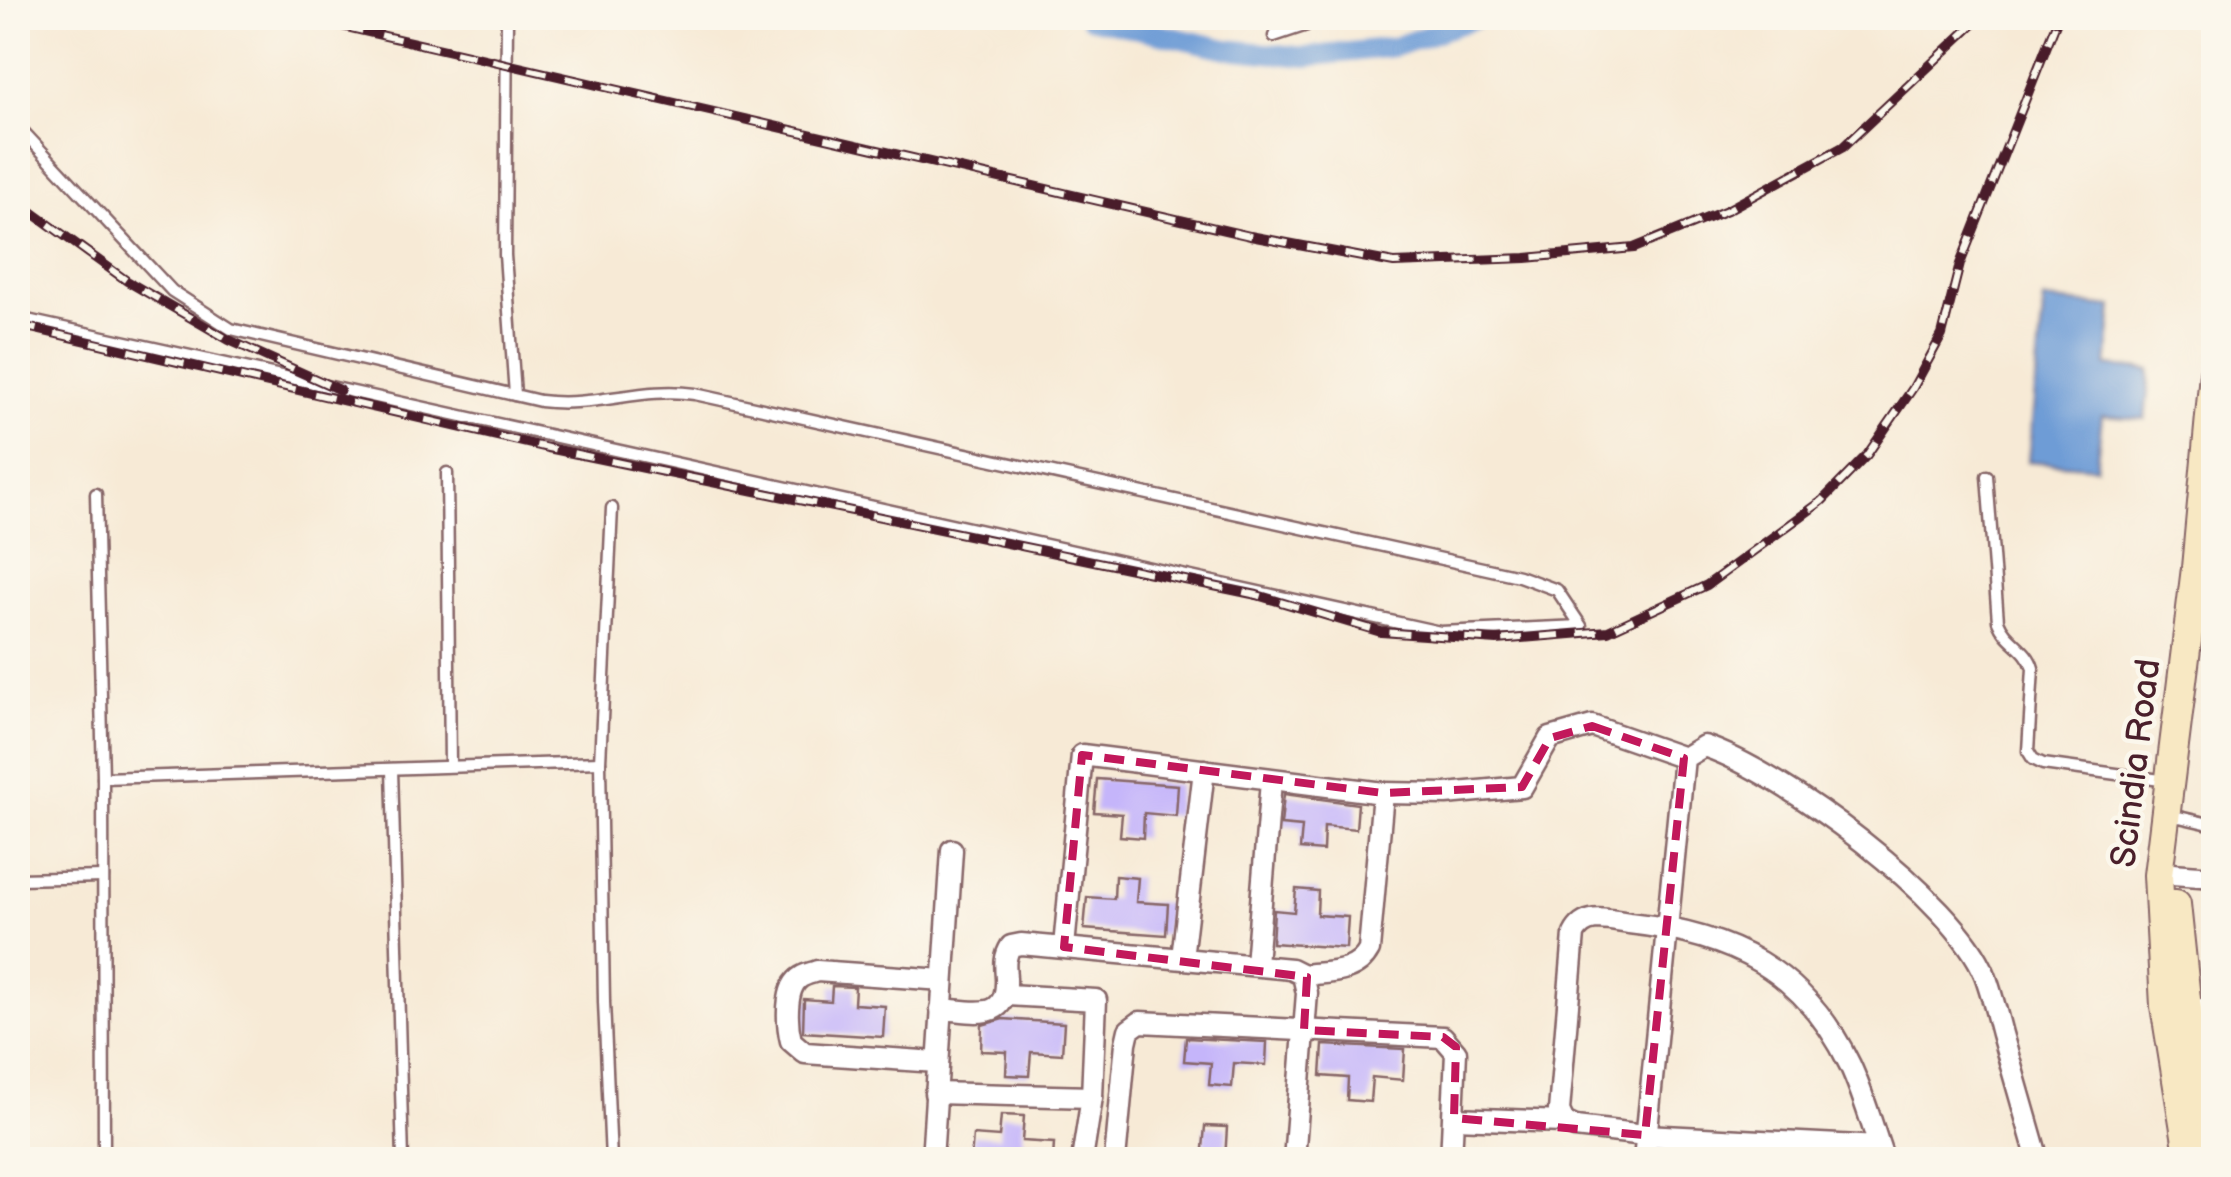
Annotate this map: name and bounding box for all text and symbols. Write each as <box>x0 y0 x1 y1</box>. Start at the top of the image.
street label: Scindia Road <box>2102 656 2171 870</box>

